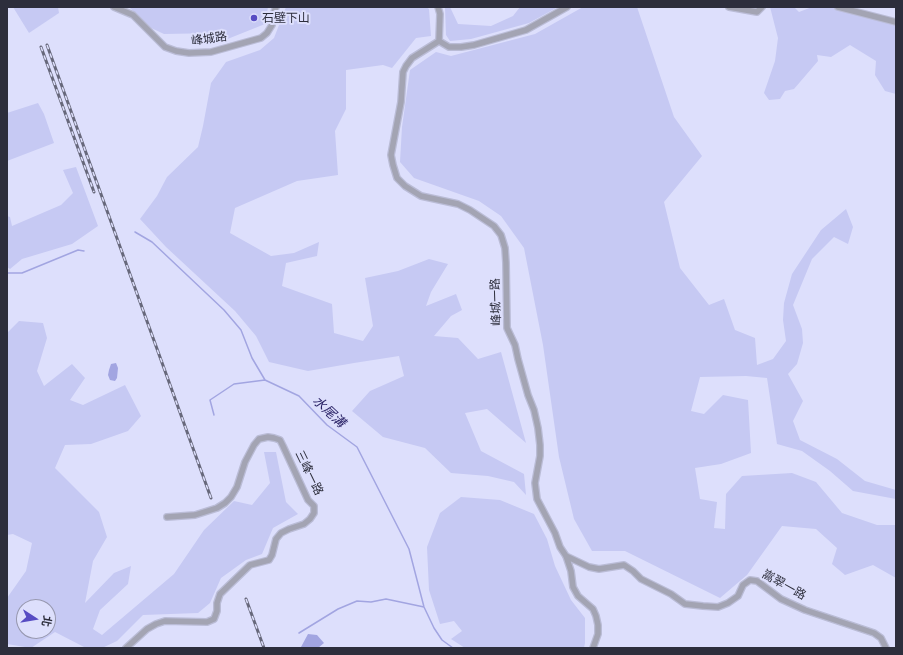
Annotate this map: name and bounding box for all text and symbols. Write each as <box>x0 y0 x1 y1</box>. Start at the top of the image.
place label: 石壁下山 <box>262 11 310 25</box>
marker: 石壁下山 <box>249 13 259 23</box>
street label: 峰城路 <box>190 29 228 49</box>
street label: 峰城一路 <box>488 278 504 326</box>
water label: 水尾溝 <box>309 393 349 431</box>
street label: 三峰一路 <box>292 448 326 498</box>
street label: 嵩翠一路 <box>760 567 808 603</box>
north arrow <box>16 599 56 639</box>
text: 北 <box>39 614 55 628</box>

